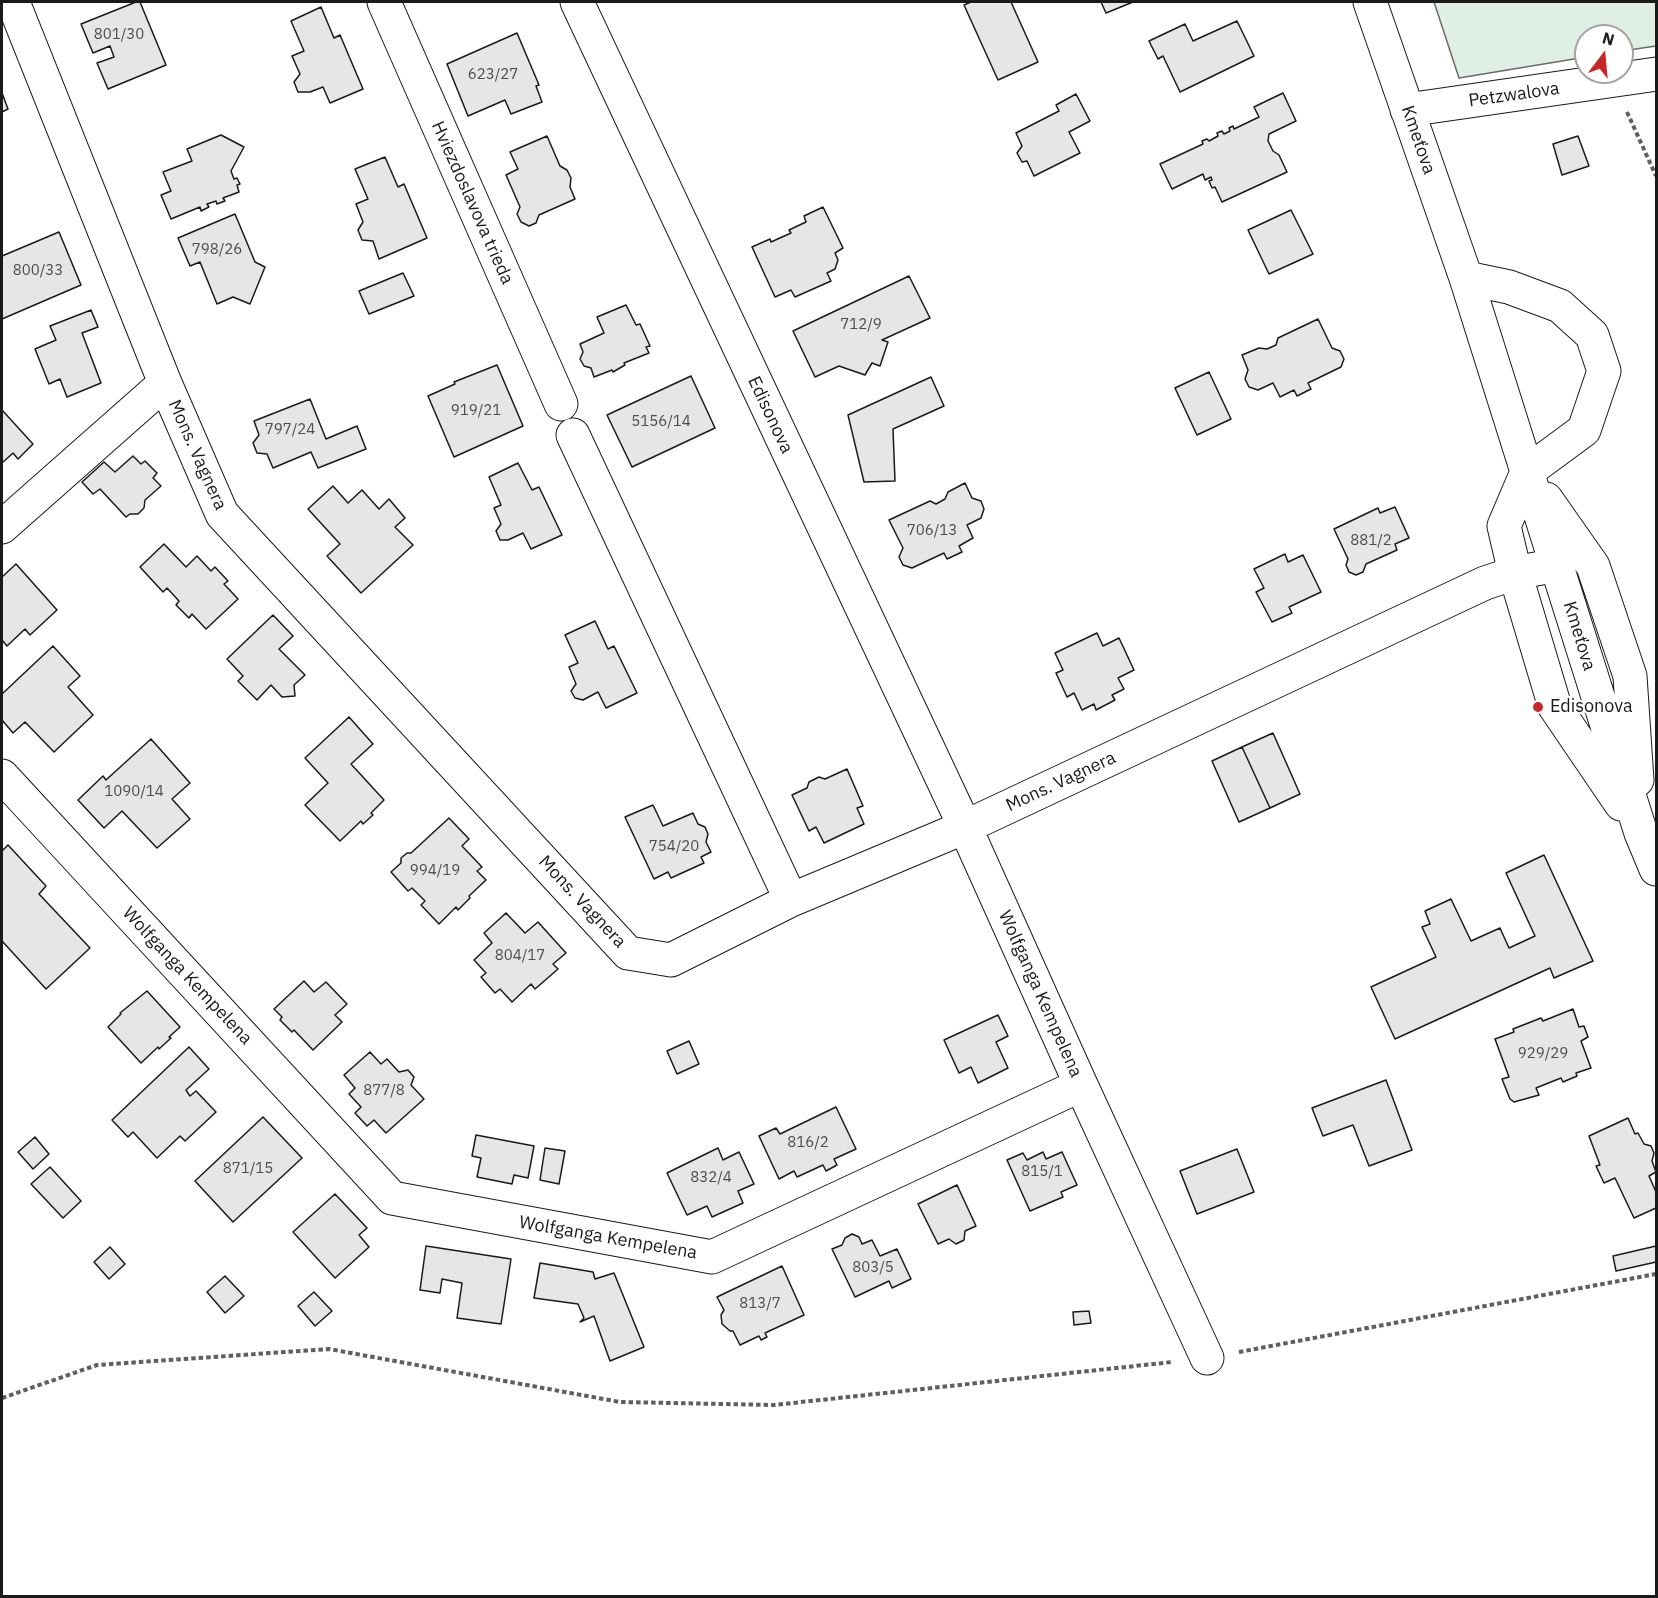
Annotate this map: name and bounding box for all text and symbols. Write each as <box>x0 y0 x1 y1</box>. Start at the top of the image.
north arrow <box>1574 24 1634 84</box>
house number: 801/30 <box>94 26 144 44</box>
text: N <box>1600 27 1617 50</box>
house number: 623/27 <box>468 66 518 84</box>
street label: Petzwalova <box>1467 78 1561 112</box>
street label: Kmeťova <box>1396 103 1440 177</box>
street label: Hviezdoslavova trieda <box>426 118 518 288</box>
house number: 798/26 <box>192 241 242 259</box>
house number: 800/33 <box>13 262 63 280</box>
house number: 712/9 <box>840 316 882 334</box>
street label: Edisonova <box>743 373 797 457</box>
street label: Mons. Vagnera <box>163 396 231 514</box>
house number: 919/21 <box>451 402 501 420</box>
house number: 5156/14 <box>631 413 691 431</box>
house number: 797/24 <box>265 421 315 439</box>
house number: 706/13 <box>907 522 957 540</box>
house number: 881/2 <box>1350 532 1392 550</box>
street label: Kmeťova <box>1558 599 1600 673</box>
place label: Edisonova <box>1550 696 1633 718</box>
marker: Edisonova <box>1531 700 1545 714</box>
street label: Mons. Vagnera <box>1003 747 1119 817</box>
house number: 1090/14 <box>104 783 164 801</box>
house number: 754/20 <box>649 838 699 856</box>
street label: Mons. Vagnera <box>534 851 630 953</box>
house number: 994/19 <box>410 862 460 880</box>
street label: Wolfganga Kempelena <box>118 903 256 1049</box>
street label: Wolfganga Kempelena <box>993 907 1087 1081</box>
house number: 804/17 <box>495 947 545 965</box>
house number: 929/29 <box>1518 1045 1568 1063</box>
house number: 877/8 <box>363 1082 405 1100</box>
house number: 816/2 <box>787 1134 829 1152</box>
house number: 871/15 <box>223 1160 273 1178</box>
house number: 815/1 <box>1021 1163 1063 1181</box>
house number: 832/4 <box>690 1169 732 1187</box>
street label: Wolfganga Kempelena <box>517 1212 699 1264</box>
house number: 803/5 <box>852 1259 894 1277</box>
house number: 813/7 <box>739 1295 781 1313</box>

